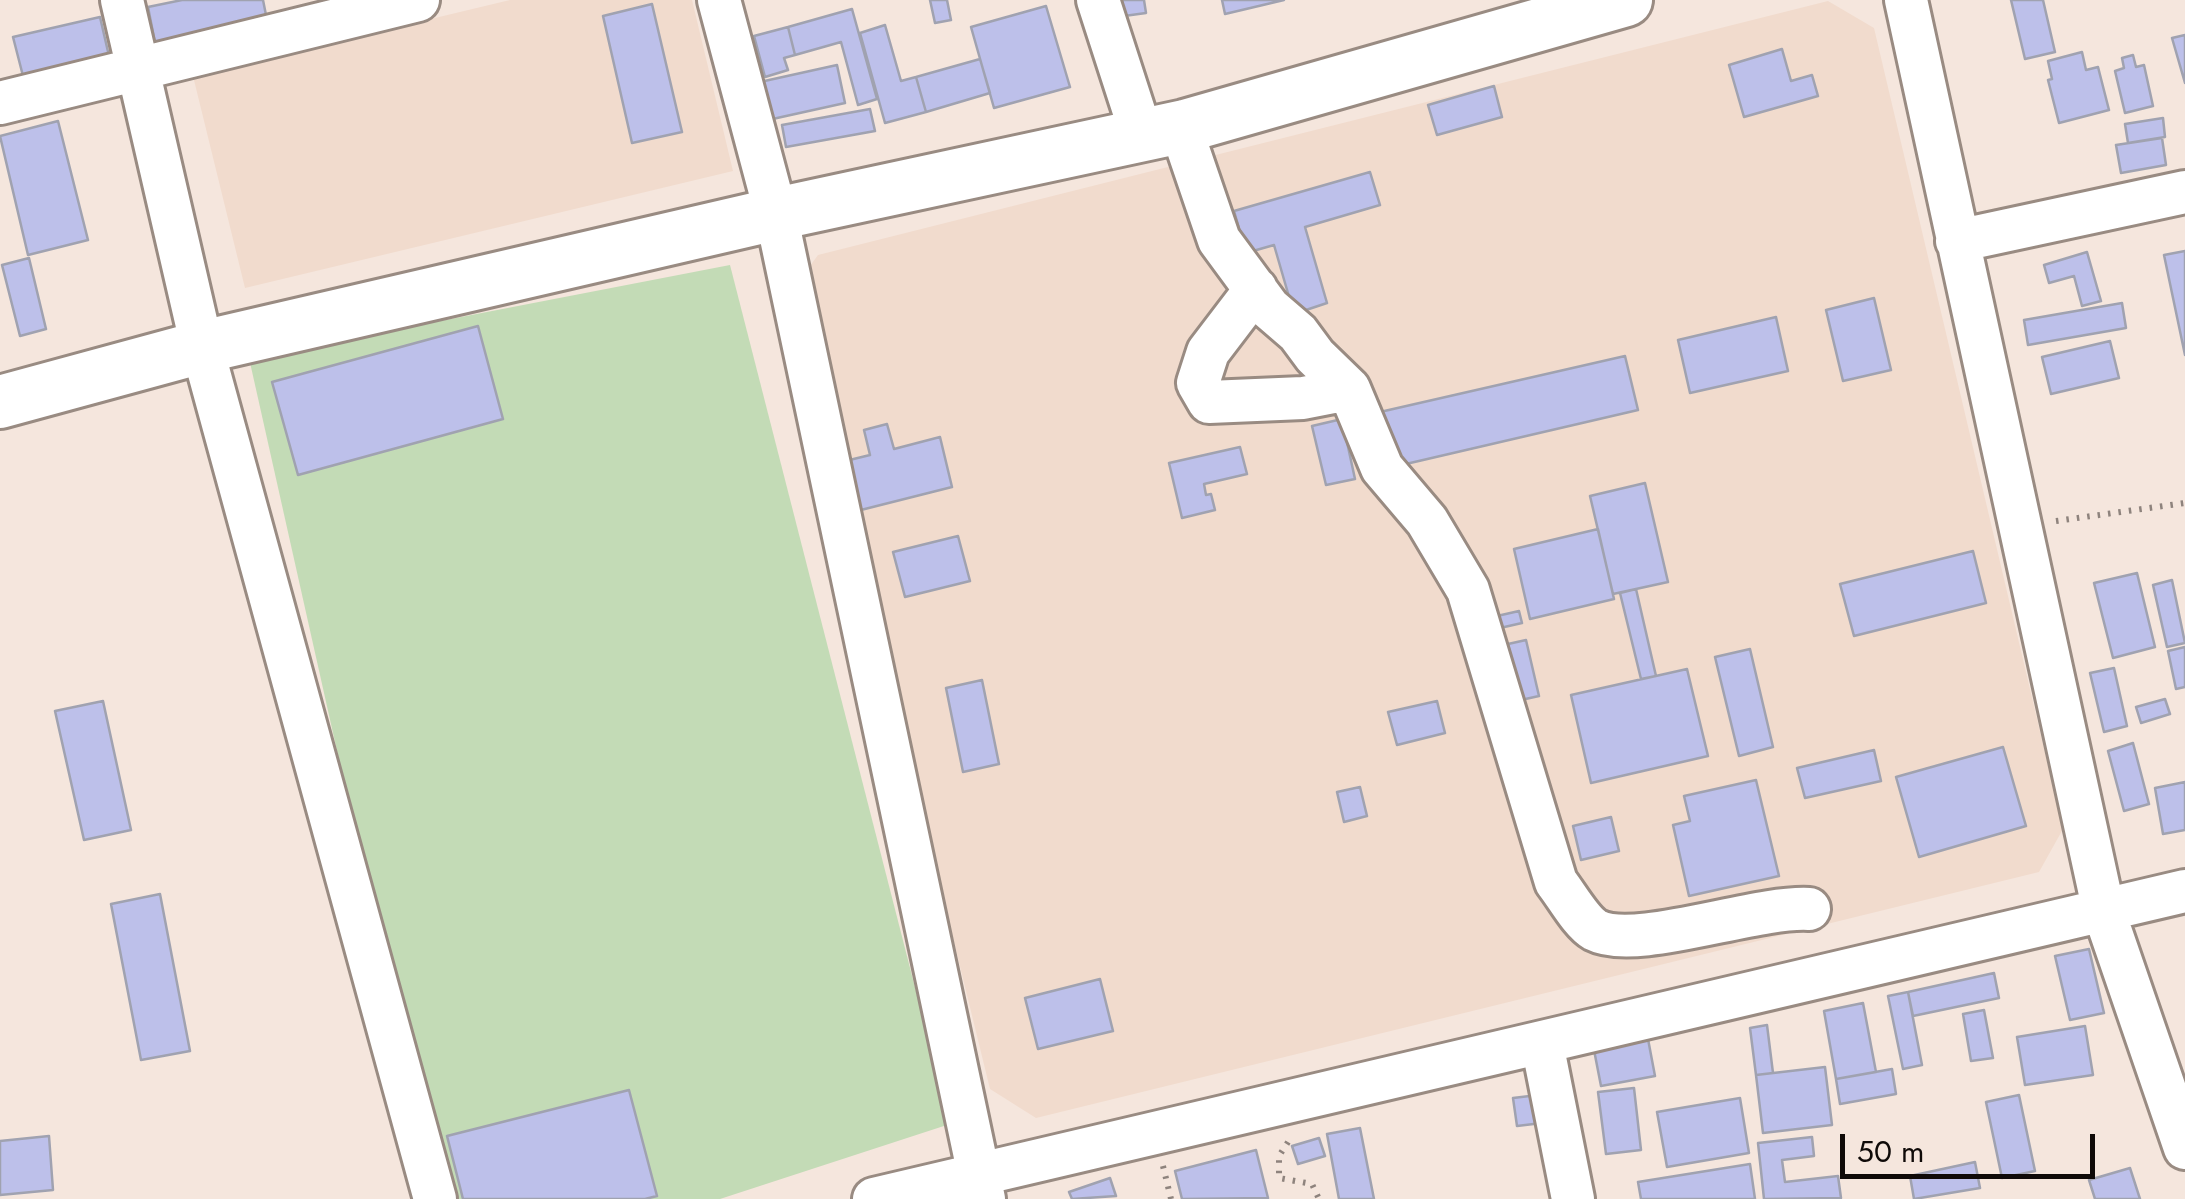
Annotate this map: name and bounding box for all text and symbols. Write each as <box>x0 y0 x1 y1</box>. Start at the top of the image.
scale bar <box>1845 1114 2100 1176</box>
text: 50 m <box>1857 1130 1924 1173</box>

